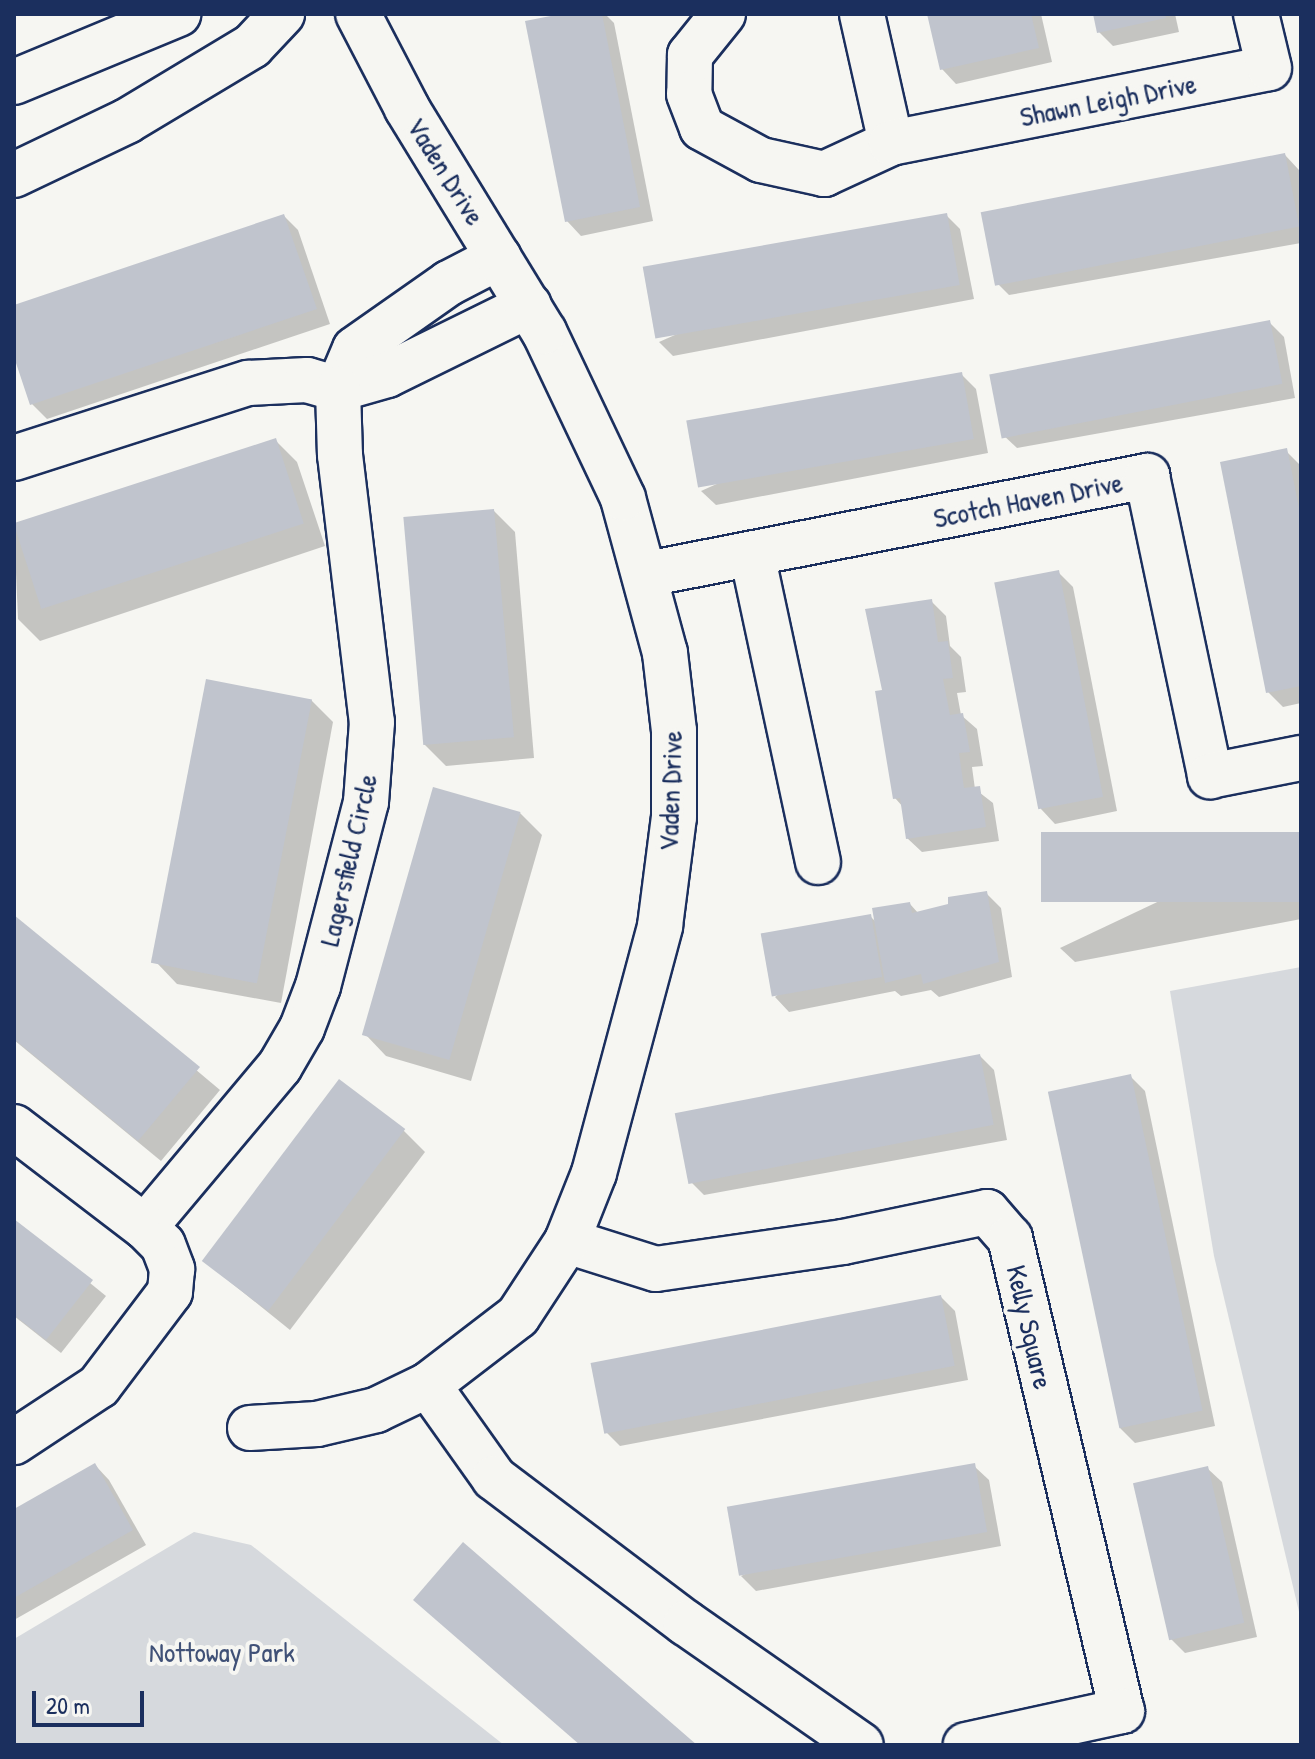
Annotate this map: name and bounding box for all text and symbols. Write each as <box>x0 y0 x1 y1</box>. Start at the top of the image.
street label: Shawn Leigh Drive <box>1017 66 1199 134</box>
street label: Vaden Drive <box>400 111 492 231</box>
street label: Scotch Haven Drive <box>931 465 1125 535</box>
street label: Vaden Drive <box>651 730 689 852</box>
street label: Lagersfield Circle <box>312 771 384 949</box>
street label: Kelly Square <box>999 1262 1061 1392</box>
park label: Nottoway Park <box>149 1635 295 1669</box>
scale bar <box>36 1675 148 1725</box>
text: 20 m <box>46 1689 90 1721</box>

